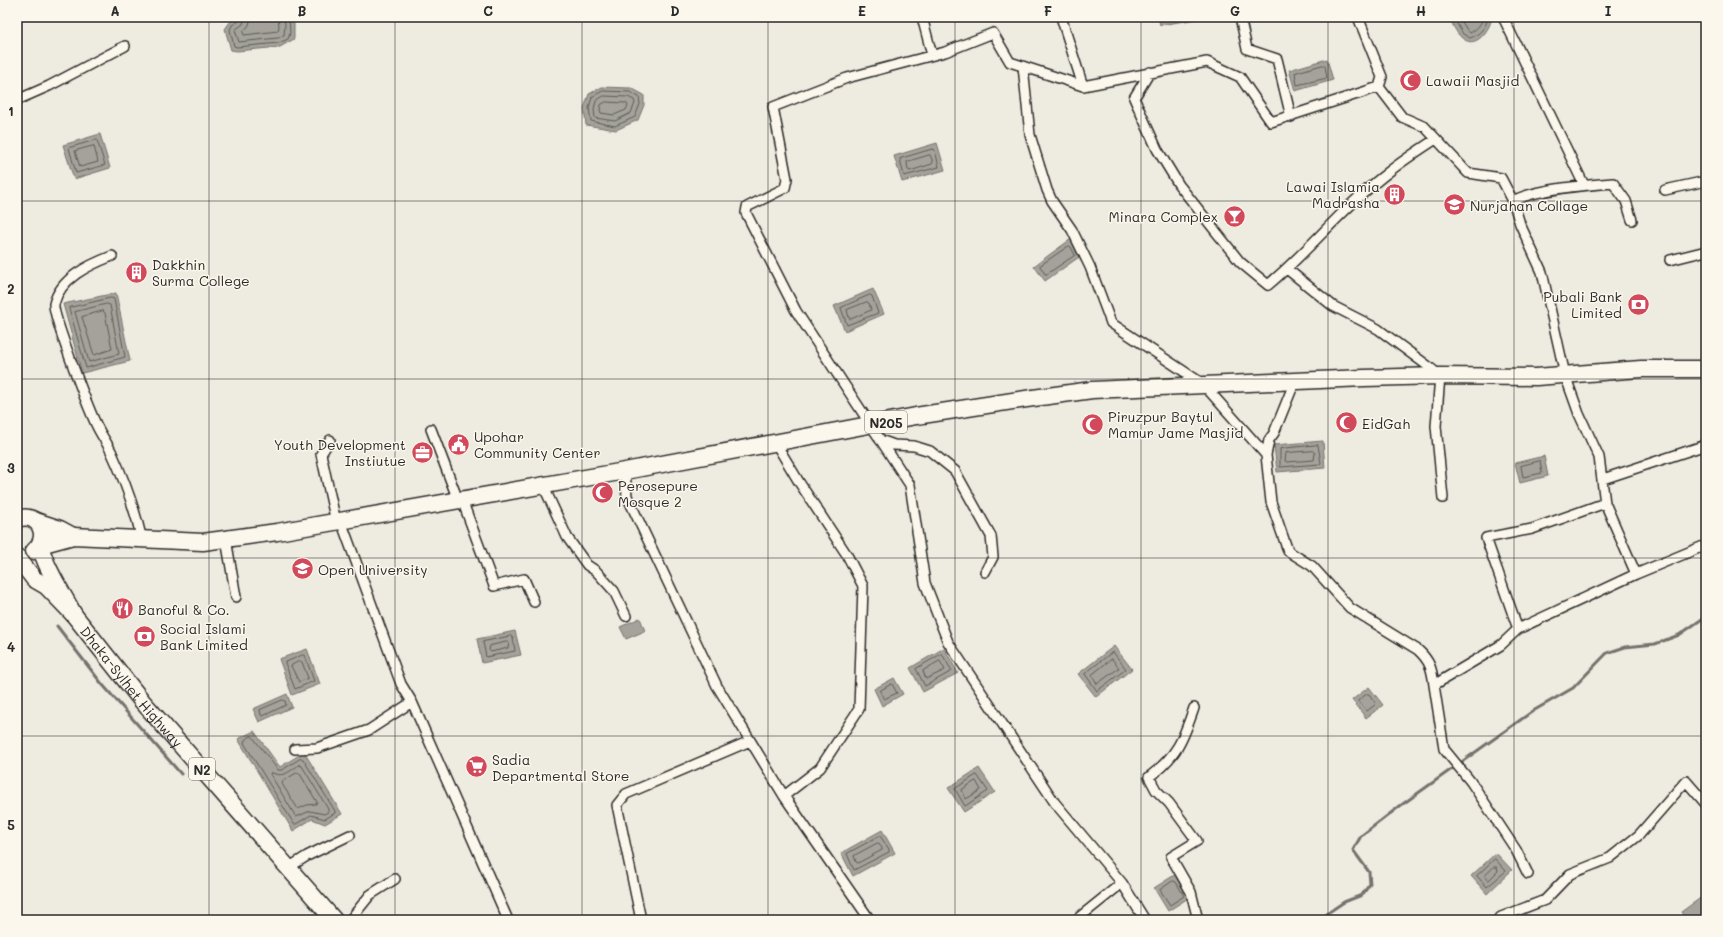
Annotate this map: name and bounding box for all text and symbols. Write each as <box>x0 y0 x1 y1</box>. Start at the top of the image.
text: A <box>110 2 120 19</box>
text: B <box>298 2 307 19</box>
text: C <box>483 2 493 19</box>
text: D <box>670 2 680 19</box>
text: E <box>858 2 866 19</box>
text: F <box>1044 2 1052 19</box>
text: G <box>1230 2 1240 19</box>
text: H <box>1416 2 1426 19</box>
text: I <box>1605 2 1612 19</box>
mosque icon: Lawaii Masjid <box>1398 67 1424 93</box>
place label: Lawaii Masjid <box>1426 71 1519 90</box>
text: 1 <box>8 102 14 119</box>
place label: Lawai Islamia Madrasha <box>1286 177 1380 212</box>
building icon: Lawai Islamia Madrasha <box>1382 181 1408 207</box>
school or university icon: Nurjahan Collage <box>1442 192 1468 218</box>
place label: Nurjahan Collage <box>1470 196 1588 215</box>
bar icon: Minara Complex <box>1221 203 1247 229</box>
place label: Minara Complex <box>1108 207 1218 226</box>
place label: Dakkhin Surma College <box>152 255 250 290</box>
building icon: Dakkhin Surma College <box>124 259 150 285</box>
text: 2 <box>7 280 15 297</box>
place label: Pubali Bank Limited <box>1543 287 1622 322</box>
bank icon: Pubali Bank Limited <box>1625 291 1651 317</box>
place label: Piruzpur Baytul Mamur Jame Masjid <box>1108 407 1244 442</box>
mosque icon: EidGah <box>1334 410 1360 436</box>
road number: N205 <box>865 411 907 433</box>
mosque icon: Piruzpur Baytul Mamur Jame Masjid <box>1080 411 1106 437</box>
place label: EidGah <box>1362 414 1410 433</box>
place label: Upohar Community Center <box>474 427 601 462</box>
public building icon: Upohar Community Center <box>445 431 471 457</box>
place label: Youth Development Instiutue <box>274 435 406 470</box>
office icon: Youth Development Instiutue <box>409 439 435 465</box>
text: 3 <box>7 459 15 476</box>
place label: Perosepure Mosque 2 <box>618 476 698 511</box>
mosque icon: Perosepure Mosque 2 <box>590 480 616 506</box>
school or university icon: Open University <box>290 556 316 582</box>
place label: Open University <box>318 560 428 579</box>
restaurant icon: Banoful & Co. <box>110 596 136 622</box>
place label: Banoful & Co. <box>138 600 230 619</box>
place label: Social Islami Bank Limited <box>160 619 248 654</box>
street label: Dhaka-Sylhet Highway <box>77 622 187 751</box>
bank icon: Social Islami Bank Limited <box>131 623 157 649</box>
text: 4 <box>7 638 15 655</box>
place label: Sadia Departmental Store <box>492 750 629 785</box>
supermarket icon: Sadia Departmental Store <box>464 754 490 780</box>
road number: N2 <box>189 758 215 780</box>
text: 5 <box>7 816 15 833</box>

